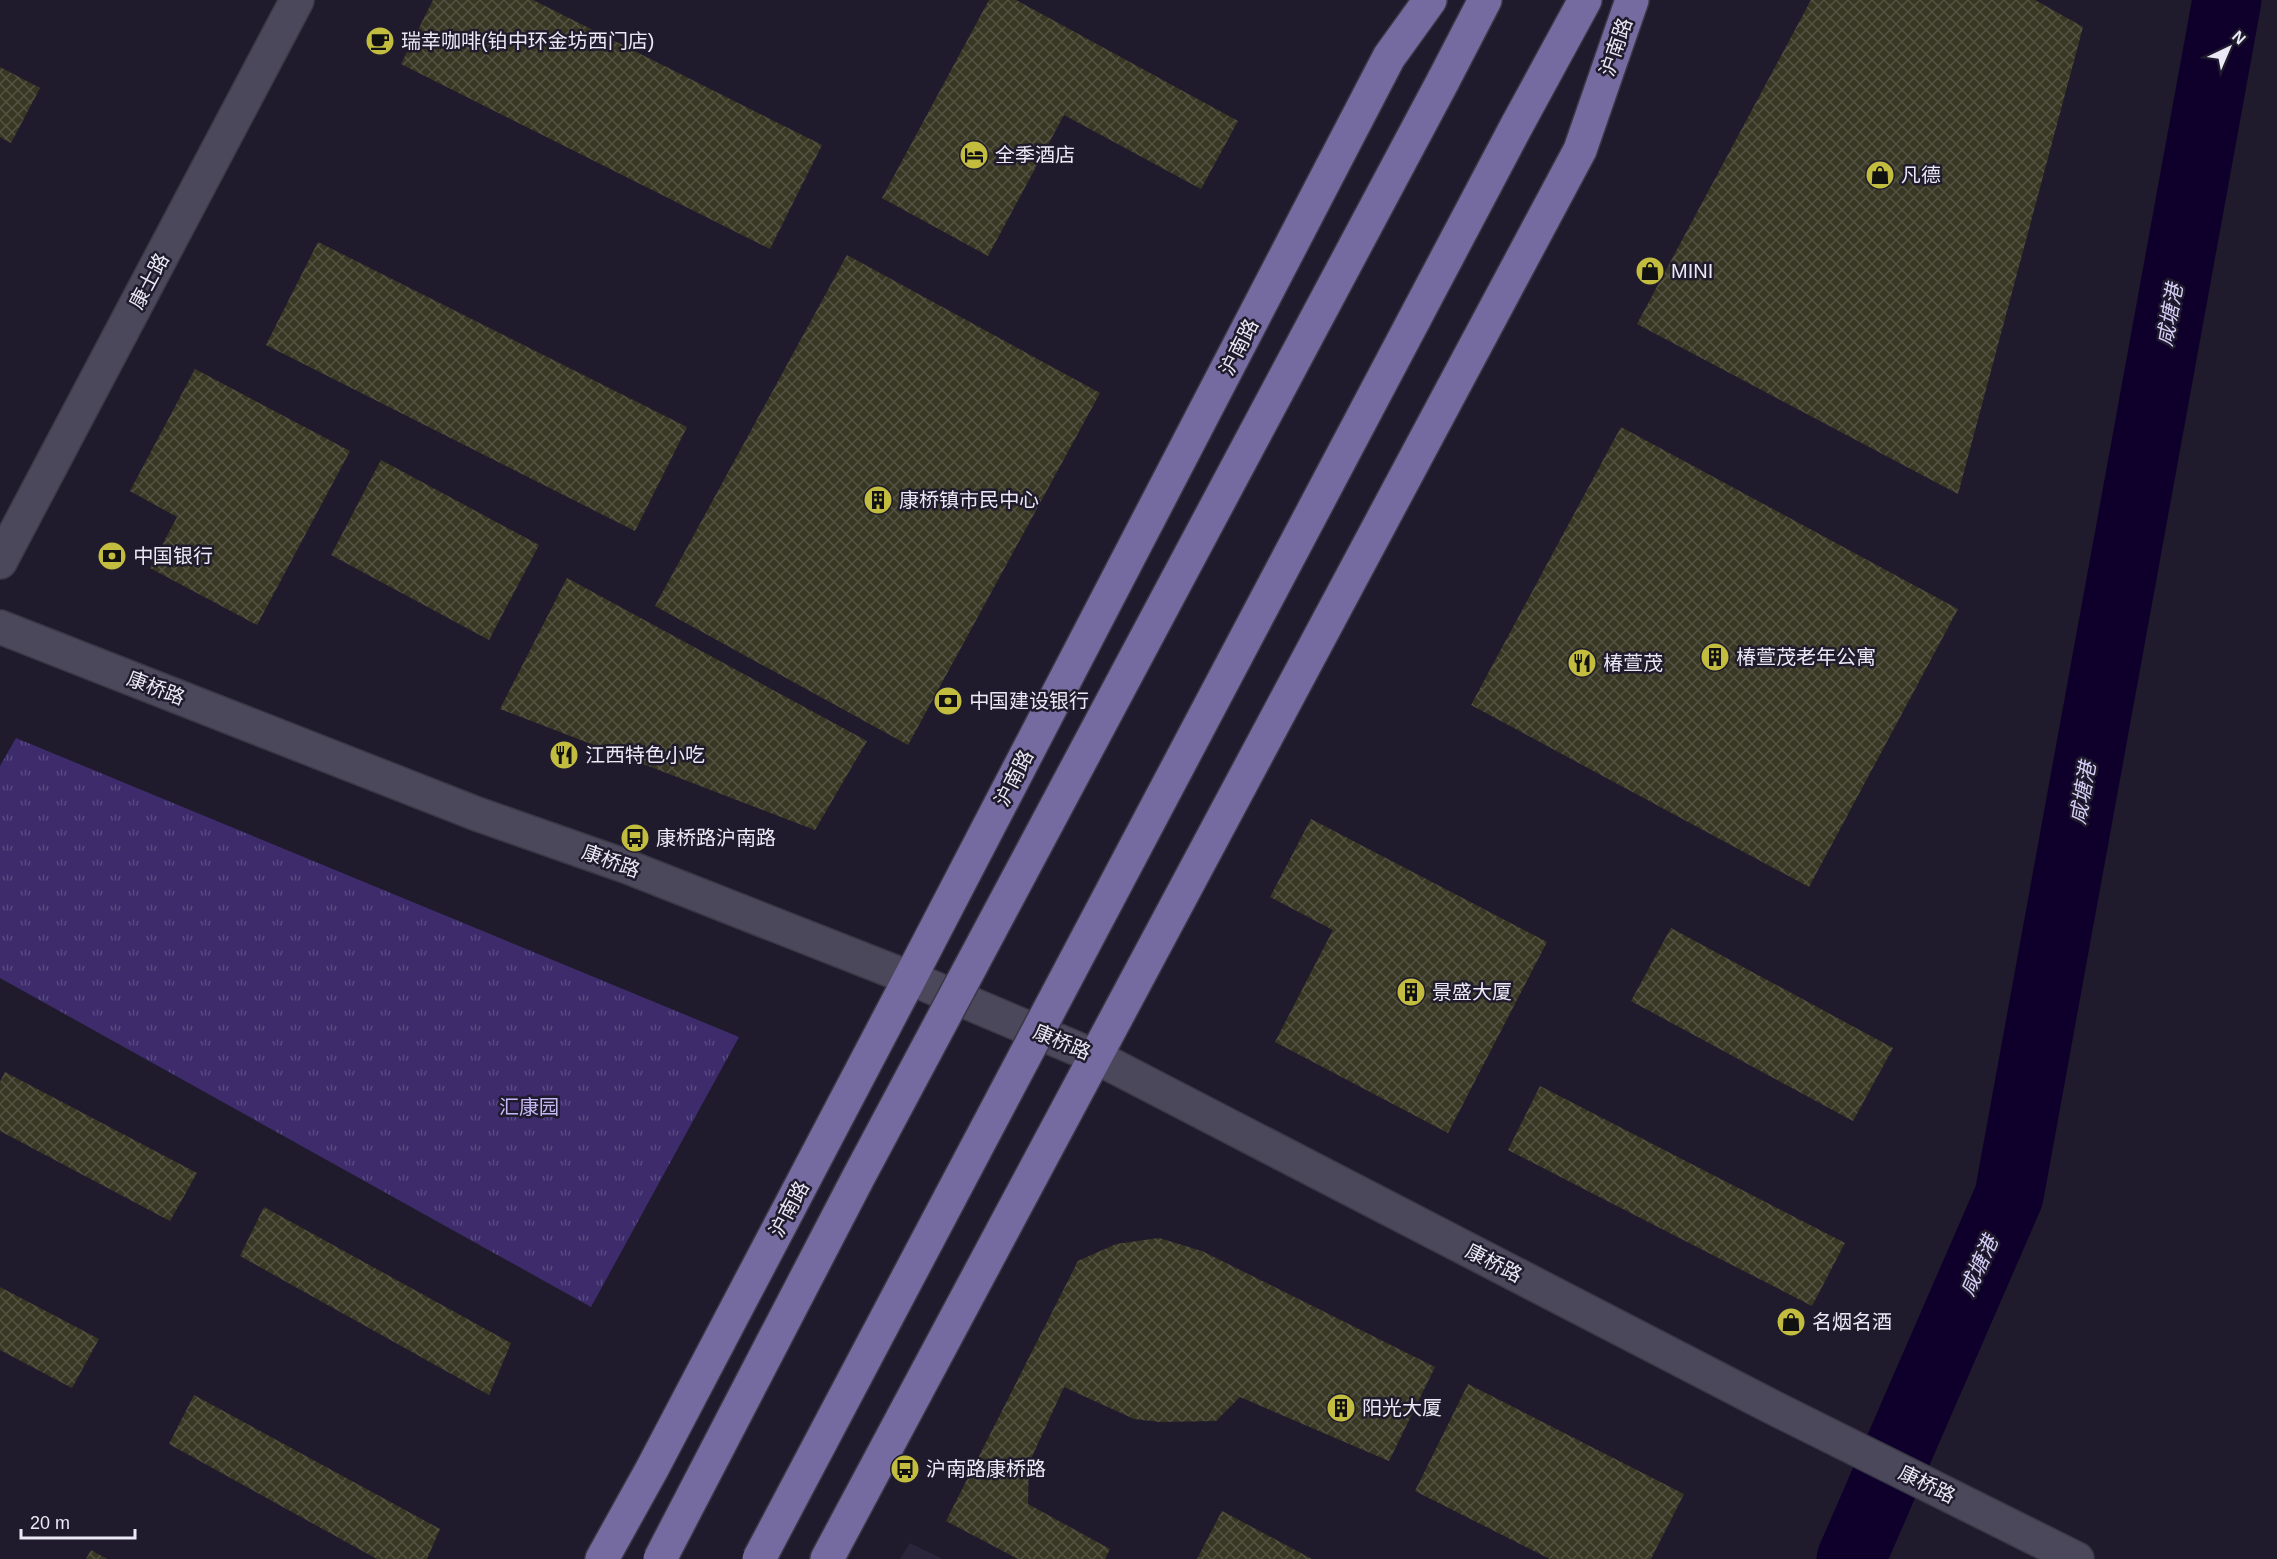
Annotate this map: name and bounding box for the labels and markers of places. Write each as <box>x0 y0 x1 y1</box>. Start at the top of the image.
cafe icon: 瑞幸咖啡(铂中环金坊西门店) <box>364 25 396 57</box>
place label: 瑞幸咖啡(铂中环金坊西门店) <box>401 30 654 52</box>
hotel icon: 全季酒店 <box>958 139 990 171</box>
place label: 全季酒店 <box>995 144 1075 166</box>
shop icon: 凡德 <box>1864 159 1896 191</box>
place label: 凡德 <box>1901 164 1941 186</box>
shop icon: MINI <box>1634 255 1666 287</box>
place label: MINI <box>1671 260 1713 282</box>
building icon: 康桥镇市民中心 <box>862 484 894 516</box>
place label: 康桥镇市民中心 <box>899 489 1039 511</box>
bank icon: 中国银行 <box>96 540 128 572</box>
place label: 中国银行 <box>133 545 213 567</box>
building icon: 椿萱茂老年公寓 <box>1699 641 1731 673</box>
place label: 椿萱茂老年公寓 <box>1736 646 1876 668</box>
restaurant icon: 椿萱茂 <box>1566 647 1598 679</box>
place label: 椿萱茂 <box>1603 652 1663 674</box>
bank icon: 中国建设银行 <box>932 685 964 717</box>
place label: 中国建设银行 <box>969 690 1089 712</box>
restaurant icon: 江西特色小吃 <box>548 739 580 771</box>
place label: 江西特色小吃 <box>585 744 705 766</box>
bus stop icon: 康桥路沪南路 <box>619 822 651 854</box>
place label: 康桥路沪南路 <box>656 827 776 849</box>
building icon: 景盛大厦 <box>1395 976 1427 1008</box>
place label: 景盛大厦 <box>1432 981 1512 1003</box>
shop icon: 名烟名酒 <box>1775 1306 1807 1338</box>
place label: 名烟名酒 <box>1812 1311 1892 1333</box>
building icon: 阳光大厦 <box>1325 1392 1357 1424</box>
place label: 阳光大厦 <box>1362 1397 1442 1419</box>
bus stop icon: 沪南路康桥路 <box>889 1453 921 1485</box>
place label: 沪南路康桥路 <box>926 1458 1046 1480</box>

